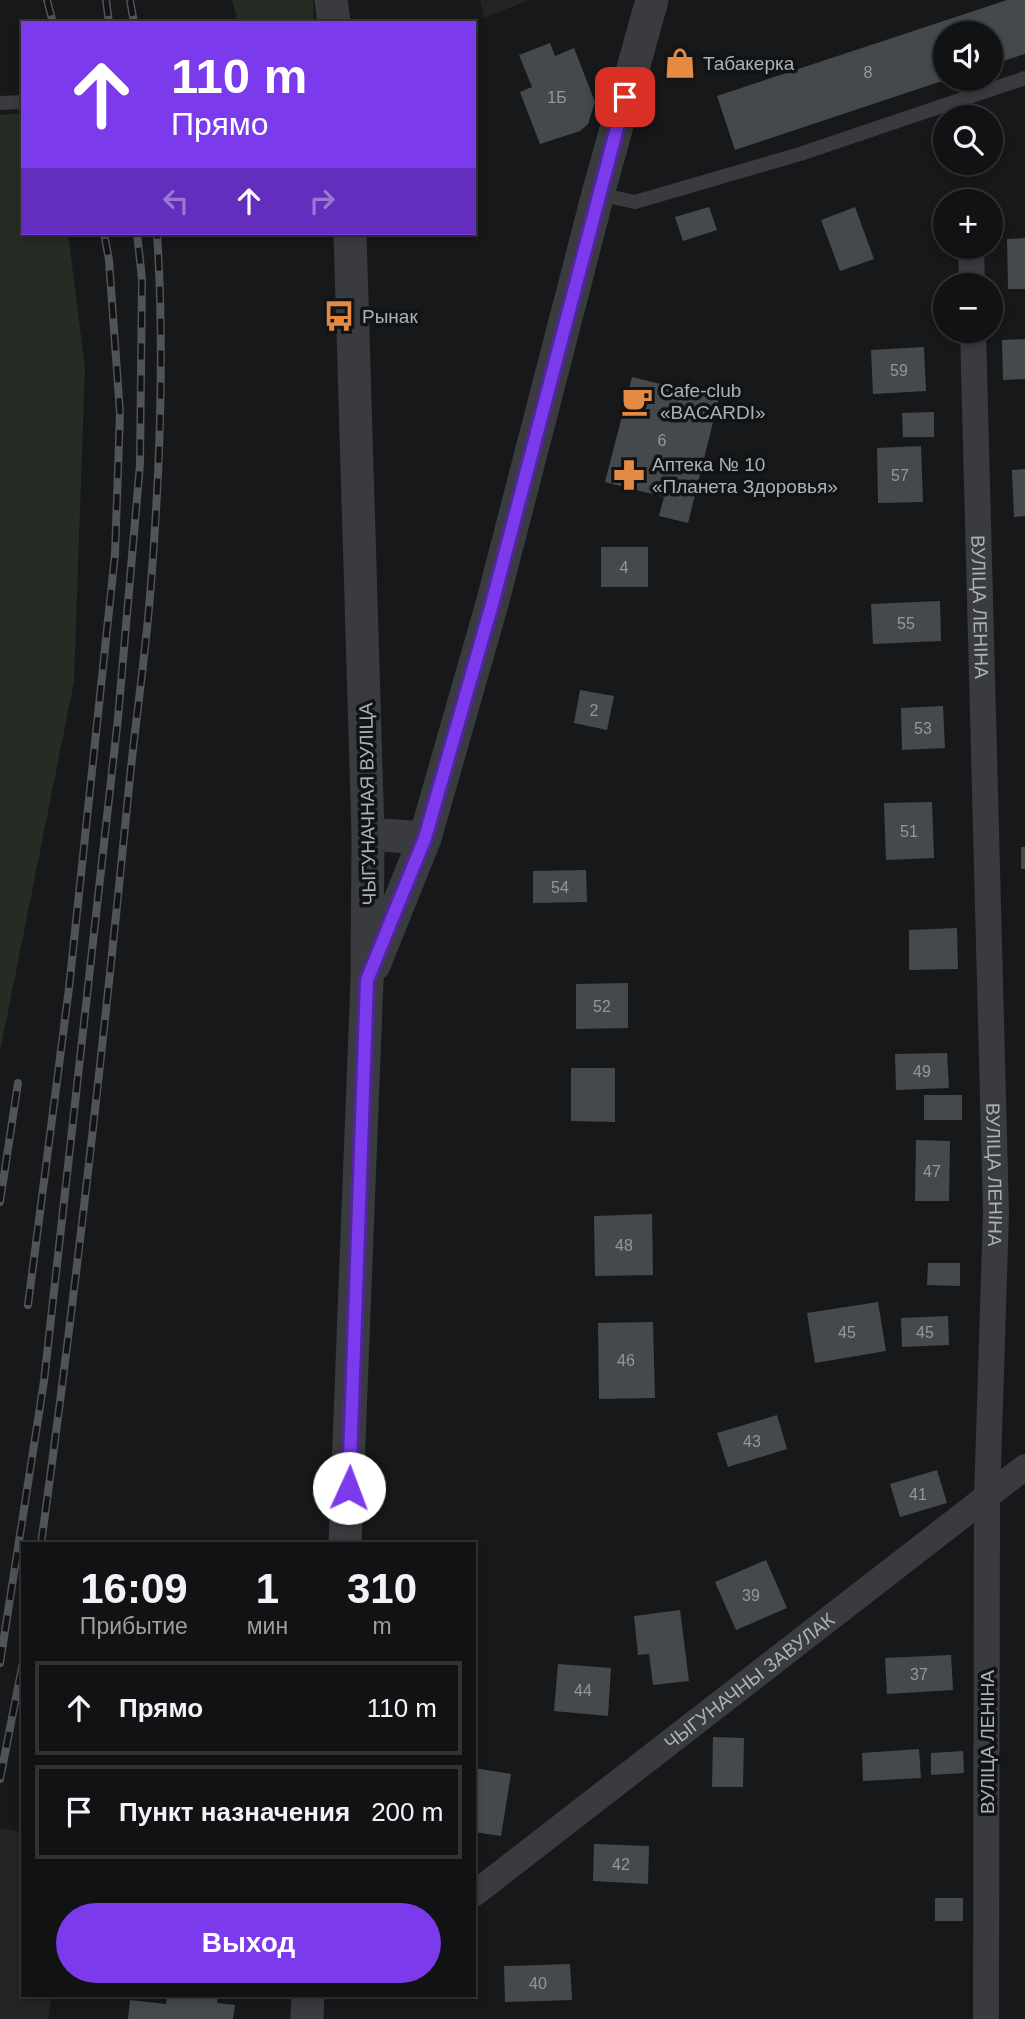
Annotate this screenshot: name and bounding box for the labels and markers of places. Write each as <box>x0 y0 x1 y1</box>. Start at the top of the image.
shop icon: Табакерка <box>663 46 697 80</box>
place label: Табакерка <box>703 53 795 74</box>
pin <box>595 67 655 127</box>
bus stop icon: Рынак <box>322 299 356 333</box>
place label: Рынак <box>362 306 418 327</box>
place label: Cafe-club «BACARDI» <box>660 380 766 423</box>
cafe icon: Cafe-club «BACARDI» <box>620 384 654 418</box>
place label: Аптека № 10 «Планета Здоровья» <box>652 454 838 497</box>
pharmacy icon: Аптека № 10 «Планета Здоровья» <box>612 458 646 492</box>

